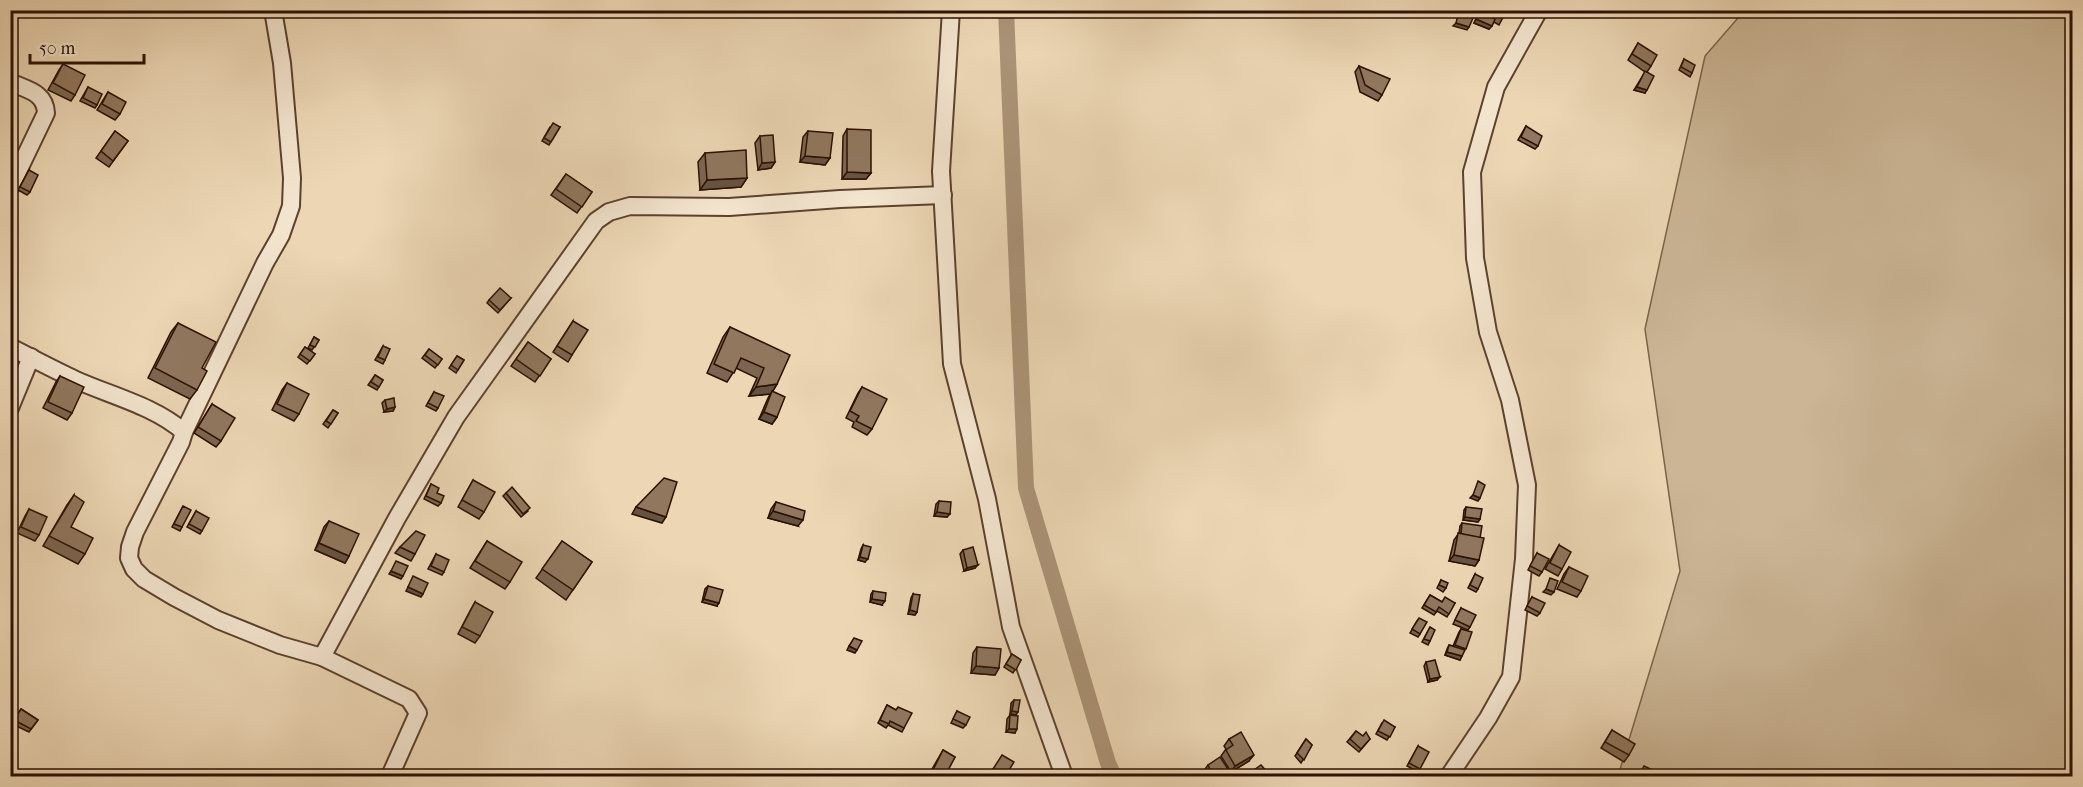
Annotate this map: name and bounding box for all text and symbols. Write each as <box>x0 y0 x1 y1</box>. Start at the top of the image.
scale bar <box>30 27 144 65</box>
text: 50 m <box>39 38 76 59</box>

